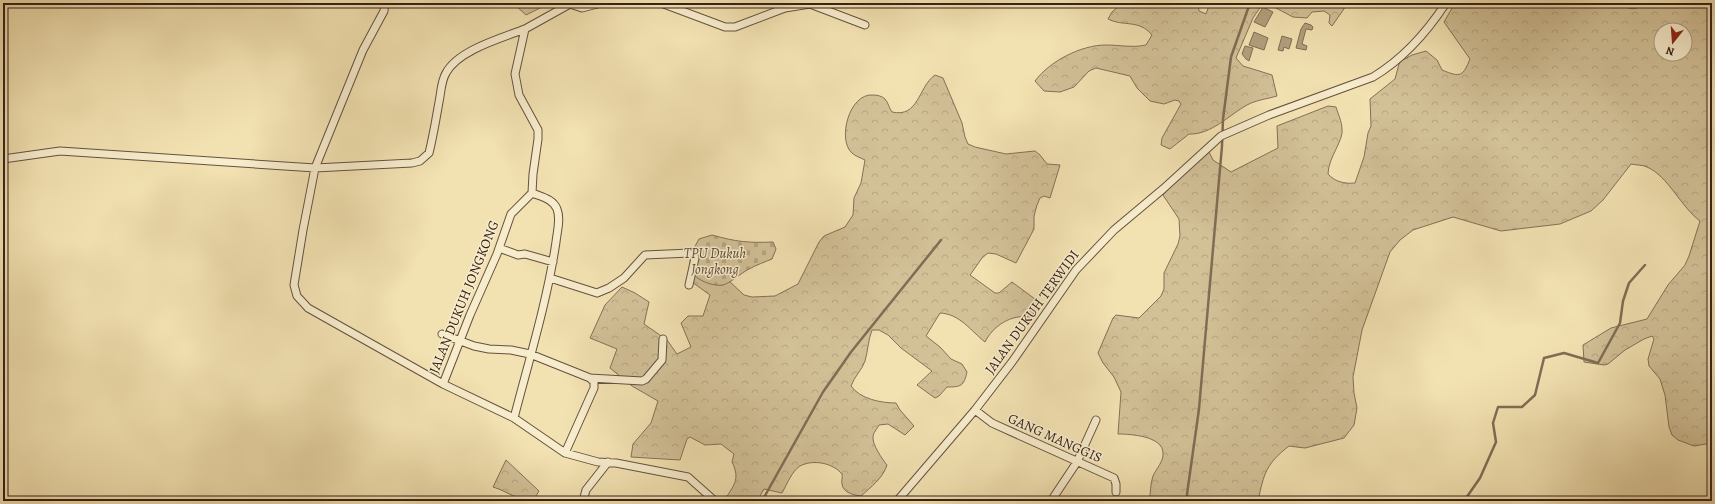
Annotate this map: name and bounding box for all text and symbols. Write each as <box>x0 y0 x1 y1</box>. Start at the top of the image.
north arrow <box>1653 22 1693 62</box>
text: N <box>1664 43 1676 59</box>
street label: JALAN DUKUH JONGKONG <box>425 218 503 376</box>
park label: TPU Dukuh Jongkong <box>684 244 746 279</box>
street label: JALAN DUKUH TERWIDI <box>980 246 1084 378</box>
street label: GANG MANGGIS <box>1005 409 1105 467</box>

